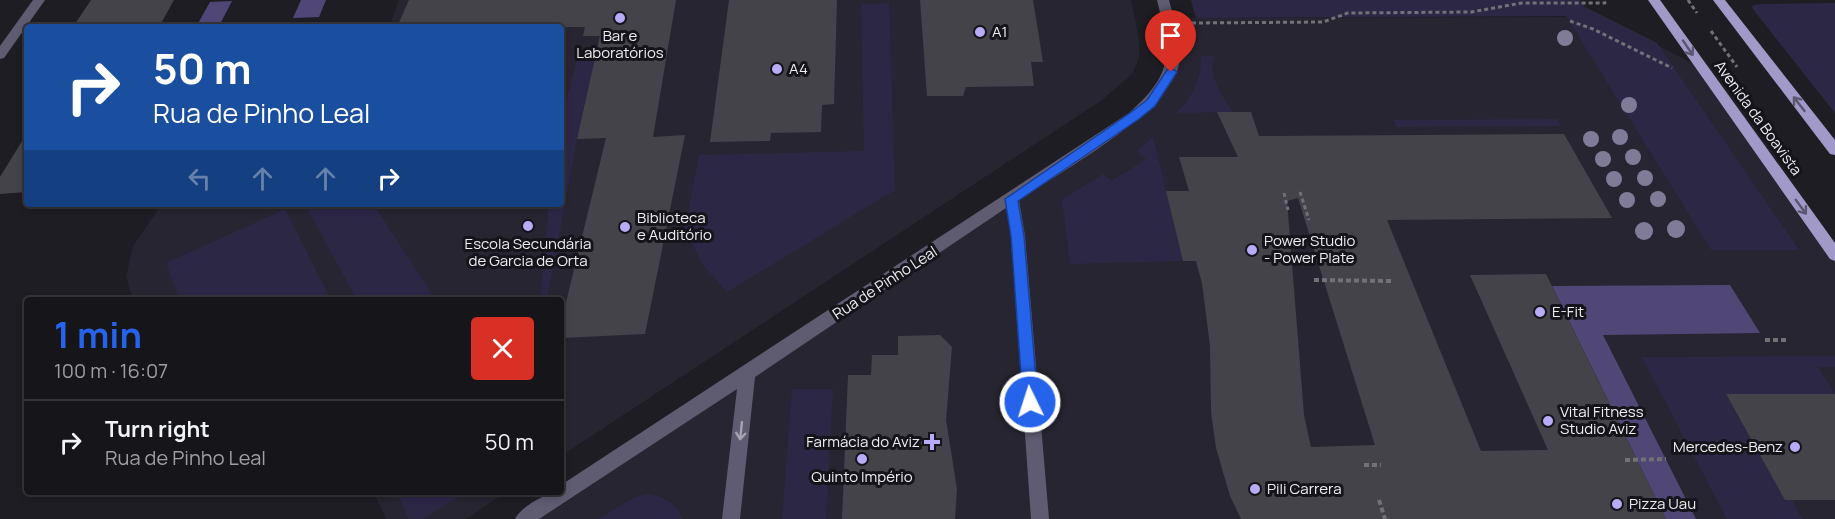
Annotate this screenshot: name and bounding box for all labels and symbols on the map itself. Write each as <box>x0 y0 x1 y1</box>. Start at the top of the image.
pin <box>1145 10 1196 72</box>
marker: Bar e Laboratórios <box>613 11 627 25</box>
place label: A1 <box>992 21 1007 42</box>
place label: Bar e Laboratórios <box>576 25 664 63</box>
marker: A1 <box>973 25 987 39</box>
one-way arrow <box>1682 39 1694 56</box>
street label: Avenida da Boavista <box>1710 56 1807 179</box>
place label: A4 <box>789 58 808 79</box>
marker: A4 <box>770 62 784 76</box>
one-way arrow <box>1793 96 1806 112</box>
one-way arrow <box>1795 198 1807 214</box>
place label: Biblioteca e Auditório <box>637 207 712 245</box>
marker: Escola Secundária de Garcia de Orta <box>521 219 535 233</box>
marker: Biblioteca e Auditório <box>618 220 632 234</box>
place label: Power Studio - Power Plate <box>1264 230 1356 268</box>
place label: Escola Secundária de Garcia de Orta <box>465 233 591 271</box>
street label: Rua de Pinho Leal <box>828 241 941 324</box>
marker: Power Studio - Power Plate <box>1245 243 1259 257</box>
place label: E-Fit <box>1552 301 1584 322</box>
marker: E-Fit <box>1533 305 1547 319</box>
position arrow <box>998 370 1062 434</box>
place label: Vital Fitness Studio Aviz <box>1560 401 1644 439</box>
marker: Vital Fitness Studio Aviz <box>1541 414 1555 428</box>
one-way arrow <box>735 421 746 440</box>
place label: Farmácia do Aviz <box>806 431 920 452</box>
marker: Farmácia do Aviz <box>925 435 939 449</box>
place label: Mercedes-Benz <box>1673 436 1783 457</box>
marker: Mercedes-Benz <box>1788 440 1802 454</box>
marker: Quinto Império <box>855 452 869 466</box>
place label: Quinto Império <box>811 466 913 487</box>
place label: Pili Carrera <box>1267 478 1342 499</box>
marker: Pili Carrera <box>1248 482 1262 496</box>
place label: Pizza Uau <box>1629 493 1696 514</box>
marker: Pizza Uau <box>1610 497 1624 511</box>

